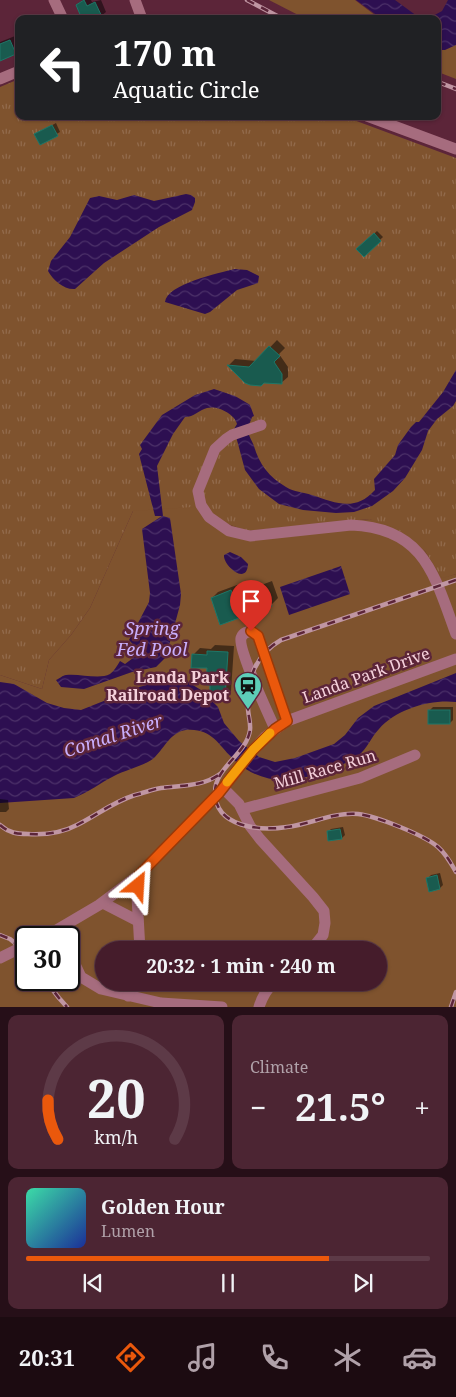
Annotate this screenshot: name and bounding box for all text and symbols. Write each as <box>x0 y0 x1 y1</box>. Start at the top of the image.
text: 170 m <box>113 29 216 76</box>
icon: left <box>30 35 95 100</box>
text: Aquatic Circle <box>113 74 260 104</box>
pin <box>230 580 272 631</box>
icon: arrive <box>237 587 265 615</box>
water label: Spring Fed Pool <box>115 616 188 661</box>
street label: Landa Park Drive <box>299 642 433 708</box>
place label: Landa Park Railroad Depot <box>106 666 230 706</box>
station icon: Landa Park Railroad Depot <box>233 671 263 710</box>
water label: Comal River <box>60 708 166 762</box>
street label: Mill Race Run <box>271 744 379 794</box>
position arrow <box>111 859 163 911</box>
speed limit sign: 30 <box>15 926 80 991</box>
text: 20:32 · 1 min · 240 m <box>146 953 336 979</box>
text: Climate <box>250 1056 308 1078</box>
text: 20 <box>87 1062 145 1133</box>
text: 21.5° <box>295 1080 386 1132</box>
text: − <box>250 1088 266 1126</box>
text: + <box>414 1088 430 1126</box>
text: km/h <box>94 1125 138 1149</box>
text: Golden Hour <box>101 1194 225 1220</box>
text: Lumen <box>101 1220 155 1242</box>
icon: previous <box>79 1269 107 1297</box>
icon: pause <box>214 1269 242 1297</box>
icon: next <box>349 1269 377 1297</box>
icon: directions <box>113 1340 148 1375</box>
icon: music <box>185 1340 220 1375</box>
icon: phone <box>257 1340 292 1375</box>
icon: climate <box>330 1340 365 1375</box>
icon: car <box>402 1340 437 1375</box>
text: 20:31 <box>19 1342 75 1372</box>

